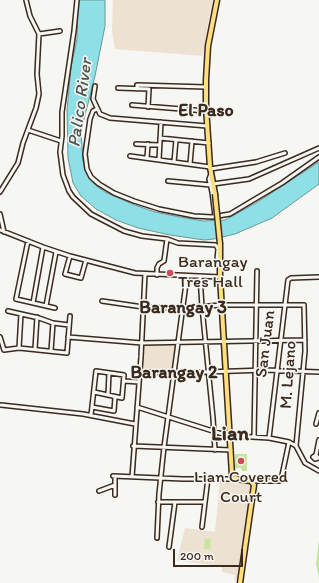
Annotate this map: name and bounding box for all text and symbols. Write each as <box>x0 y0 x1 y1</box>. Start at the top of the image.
water label: Palico River <box>64 57 98 149</box>
district label: El Paso <box>178 100 234 122</box>
place label: Barangay Tres Hall <box>178 253 248 293</box>
marker: Barangay Tres Hall <box>165 268 175 278</box>
district label: Barangay 3 <box>139 297 227 319</box>
street label: San Juan <box>252 309 280 379</box>
street label: M. Lejano <box>276 340 302 410</box>
district label: Barangay 2 <box>130 362 218 384</box>
district label: Lian <box>211 422 249 448</box>
marker: Lian Covered Court <box>236 456 246 466</box>
place label: Lian Covered Court <box>194 468 288 508</box>
scale bar <box>175 541 245 567</box>
text: 200 m <box>180 549 214 563</box>

